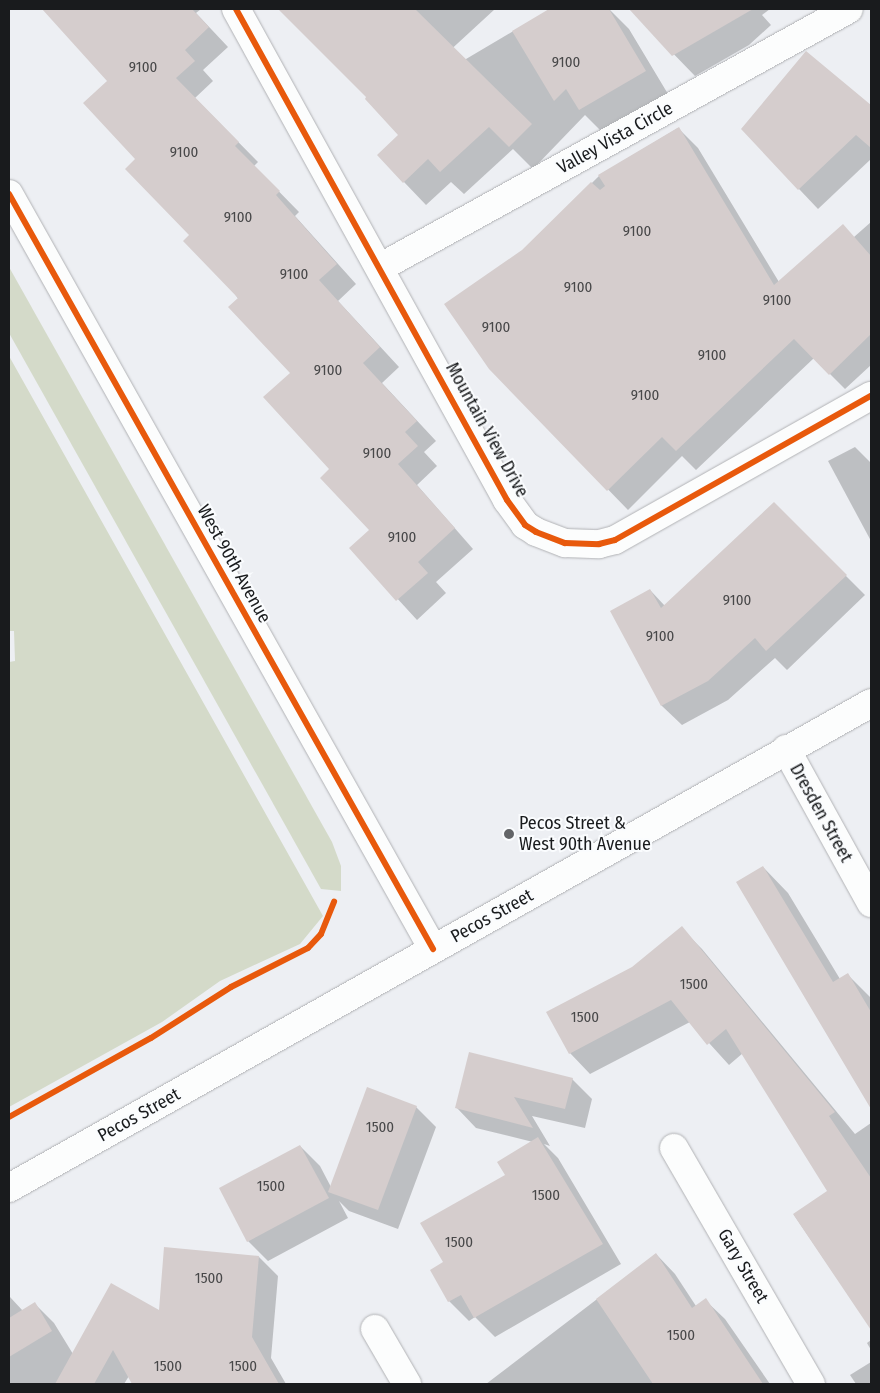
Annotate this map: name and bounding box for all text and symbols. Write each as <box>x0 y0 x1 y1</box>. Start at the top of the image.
house number: 9100 <box>552 54 580 72</box>
house number: 9100 <box>129 59 157 77</box>
street label: Valley Vista Circle <box>554 97 676 179</box>
house number: 9100 <box>170 144 198 162</box>
house number: 9100 <box>224 209 252 227</box>
house number: 9100 <box>623 223 651 241</box>
house number: 9100 <box>280 266 308 284</box>
house number: 9100 <box>564 279 592 297</box>
house number: 9100 <box>763 292 791 310</box>
house number: 9100 <box>482 319 510 337</box>
house number: 9100 <box>698 347 726 365</box>
street label: Mountain View Drive <box>441 359 533 501</box>
house number: 9100 <box>314 362 342 380</box>
house number: 9100 <box>631 387 659 405</box>
house number: 9100 <box>363 445 391 463</box>
street label: West 90th Avenue <box>193 501 275 627</box>
house number: 9100 <box>388 529 416 547</box>
house number: 9100 <box>723 592 751 610</box>
house number: 9100 <box>646 628 674 646</box>
street label: Dresden Street <box>785 760 857 866</box>
place label: Pecos Street & West 90th Avenue <box>519 813 651 856</box>
marker: Pecos Street & West 90th Avenue <box>503 828 515 840</box>
street label: Pecos Street <box>447 885 537 947</box>
house number: 1500 <box>680 976 708 994</box>
house number: 1500 <box>571 1009 599 1027</box>
street label: Pecos Street <box>94 1084 184 1146</box>
house number: 1500 <box>366 1119 394 1137</box>
house number: 1500 <box>257 1178 285 1196</box>
house number: 1500 <box>532 1187 560 1205</box>
street label: Gary Street <box>713 1225 773 1307</box>
house number: 1500 <box>445 1234 473 1252</box>
house number: 1500 <box>195 1270 223 1288</box>
house number: 1500 <box>667 1327 695 1345</box>
house number: 1500 <box>154 1358 182 1376</box>
house number: 1500 <box>229 1358 257 1376</box>

